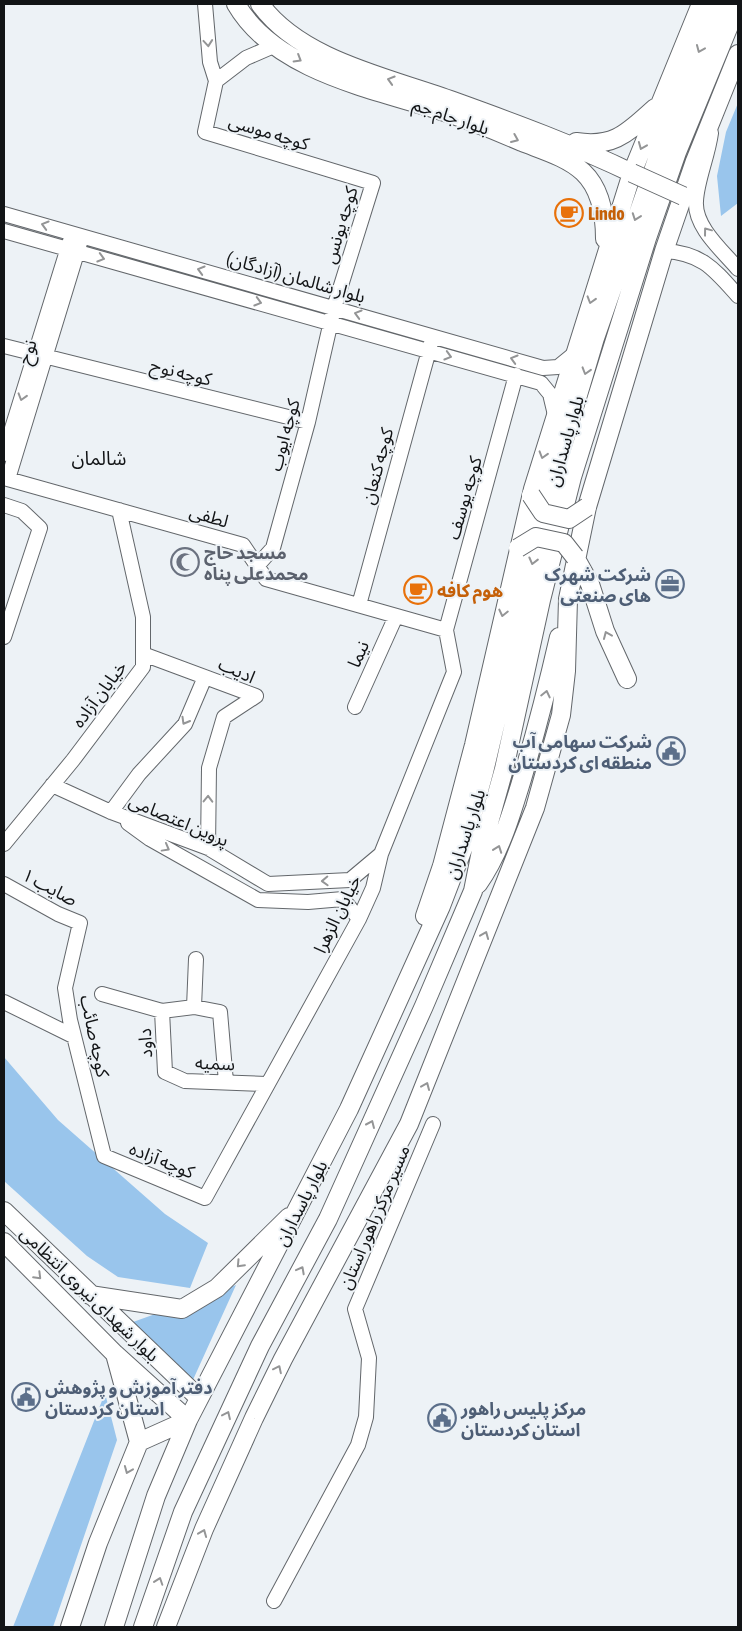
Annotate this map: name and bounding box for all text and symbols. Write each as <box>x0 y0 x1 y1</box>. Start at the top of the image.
one-way arrow <box>203 39 214 47</box>
one-way arrow <box>696 44 706 52</box>
one-way arrow <box>292 52 301 62</box>
one-way arrow <box>387 75 395 85</box>
street label: بلوار جام جم <box>409 93 492 143</box>
street label: کوچه موسی <box>226 110 312 155</box>
one-way arrow <box>510 132 519 143</box>
one-way arrow <box>638 141 648 150</box>
street label: کوچه یونس <box>318 183 363 266</box>
cafe icon: Lindo <box>554 198 584 228</box>
place label: Lindo <box>588 203 625 224</box>
one-way arrow <box>632 212 642 220</box>
one-way arrow <box>42 221 50 231</box>
one-way arrow <box>705 228 713 237</box>
street label: بلوار شالمان (آزادگان) <box>224 247 368 308</box>
one-way arrow <box>97 253 105 263</box>
one-way arrow <box>197 265 206 276</box>
one-way arrow <box>587 296 597 304</box>
one-way arrow <box>253 297 261 307</box>
one-way arrow <box>354 310 362 320</box>
street label: نوح <box>13 337 44 368</box>
one-way arrow <box>443 350 452 361</box>
street label: کوچه نوح <box>147 354 214 393</box>
one-way arrow <box>510 355 518 365</box>
one-way arrow <box>581 366 591 375</box>
one-way arrow <box>17 392 27 400</box>
street label: بلوار پاسداران <box>542 393 589 489</box>
street label: کوچه ایوب <box>264 396 305 474</box>
street label: کوچه کنعان <box>357 425 398 507</box>
district label: شالمان <box>72 447 126 469</box>
one-way arrow <box>538 451 548 459</box>
street label: کوچه یوسف <box>442 453 487 542</box>
street label: لطفی <box>187 500 231 533</box>
place label: مسجد حاج محمدعلی پناه <box>204 542 308 585</box>
mosque icon: مسجد حاج محمدعلی پناه <box>170 547 200 577</box>
one-way arrow <box>528 557 539 566</box>
place label: شرکت شهرک های صنعتی <box>544 564 651 606</box>
office icon: شرکت شهرک های صنعتی <box>655 569 685 599</box>
cafe icon: هوم کافه <box>403 575 433 605</box>
place label: هوم کافه <box>437 580 503 604</box>
one-way arrow <box>498 608 509 617</box>
one-way arrow <box>602 631 613 640</box>
street label: نیما <box>343 637 373 671</box>
street label: ادیب <box>215 653 259 687</box>
street label: خیابان آزاده <box>67 657 132 732</box>
one-way arrow <box>540 690 551 699</box>
one-way arrow <box>181 716 191 725</box>
place label: شرکت سهامی آب منطقه ای کردستان <box>508 731 652 774</box>
public building icon: شرکت سهامی آب منطقه ای کردستان <box>656 736 686 766</box>
street label: بلوار پاسداران <box>441 786 491 882</box>
street label: پروین اعتصامی <box>125 790 232 852</box>
one-way arrow <box>203 795 214 803</box>
one-way arrow <box>161 842 170 852</box>
one-way arrow <box>492 845 502 854</box>
street label: صایب ۱ <box>19 864 81 910</box>
street label: خیابان الزهرا <box>309 872 366 957</box>
one-way arrow <box>320 876 328 887</box>
one-way arrow <box>479 931 489 939</box>
street label: کوچه صائب <box>75 993 114 1080</box>
street label: داود <box>134 1028 156 1058</box>
street label: سمیه <box>195 1052 235 1074</box>
one-way arrow <box>419 1082 430 1091</box>
one-way arrow <box>365 1120 376 1129</box>
street label: کوچه آزاده <box>126 1137 198 1184</box>
street label: مسیر مرکز راهور استان <box>334 1142 415 1293</box>
street label: بلوار پاسداران <box>270 1157 333 1250</box>
street label: بلوار شهدای نیروی انتظامی <box>16 1222 164 1366</box>
one-way arrow <box>237 1259 246 1268</box>
one-way arrow <box>294 1266 304 1275</box>
one-way arrow <box>33 1270 42 1279</box>
one-way arrow <box>272 1366 282 1375</box>
place label: دفتر آموزش و پژوهش استان کردستان <box>45 1377 212 1420</box>
public building icon: دفتر آموزش و پژوهش استان کردستان <box>11 1382 41 1412</box>
place label: مرکز پلیس راهور استان کردستان <box>460 1398 586 1441</box>
public building icon: مرکز پلیس راهور استان کردستان <box>427 1403 457 1433</box>
one-way arrow <box>221 1411 232 1420</box>
one-way arrow <box>124 1466 134 1474</box>
one-way arrow <box>197 1529 207 1538</box>
one-way arrow <box>153 1577 163 1586</box>

